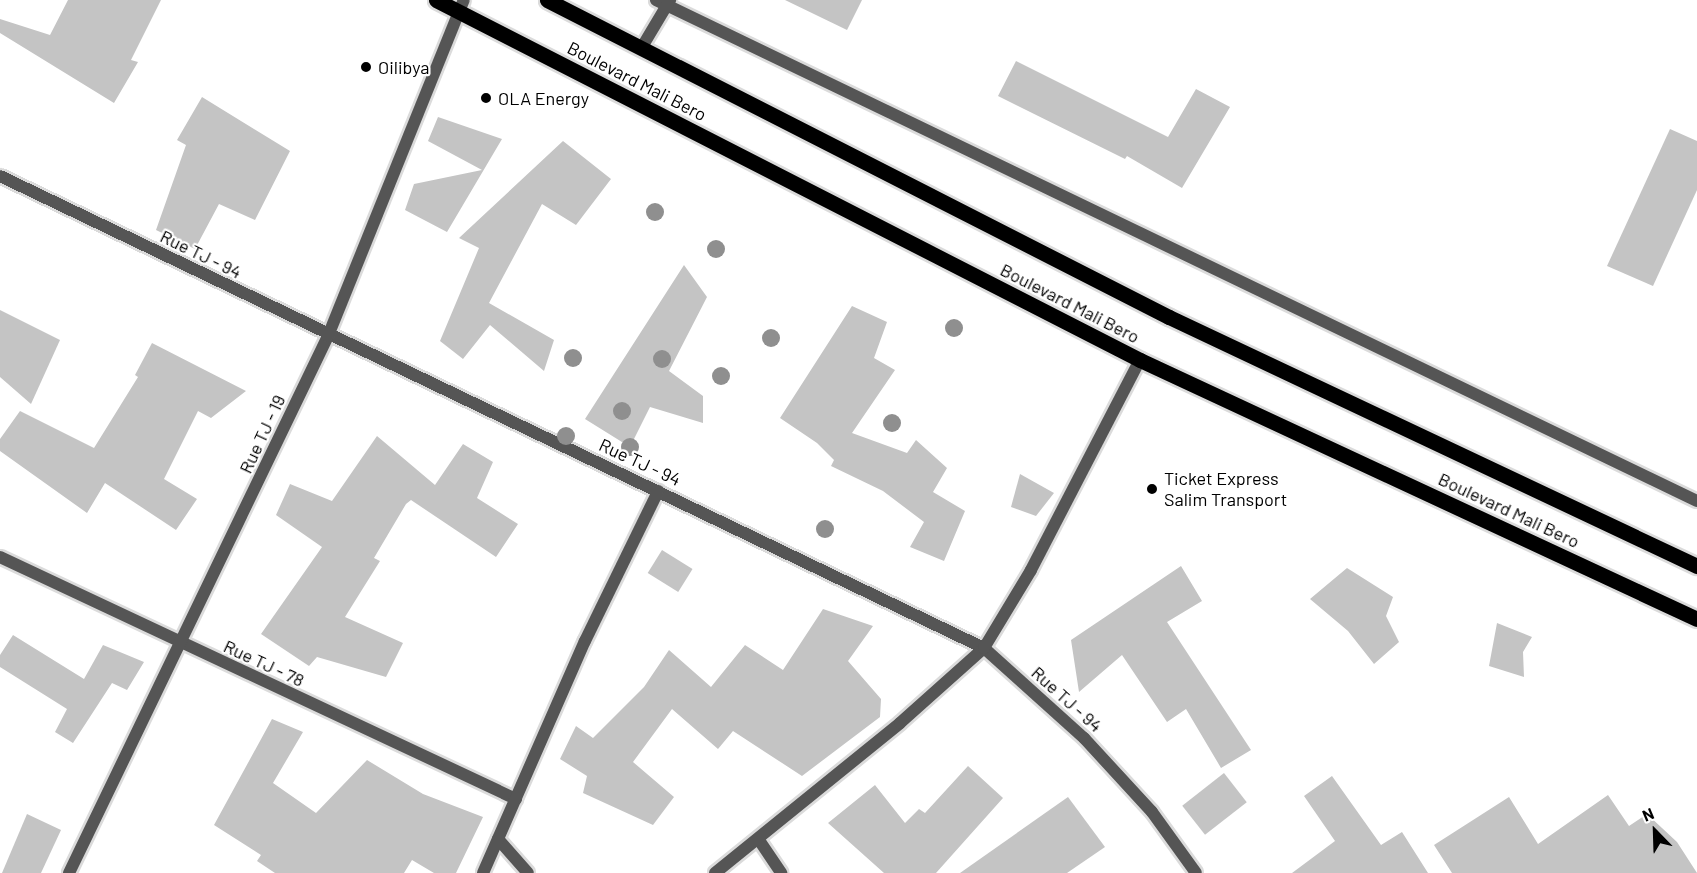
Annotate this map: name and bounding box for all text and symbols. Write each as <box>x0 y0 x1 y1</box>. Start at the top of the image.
street label: Boulevard Mali Bero <box>564 37 710 125</box>
place label: Oilibya <box>378 56 429 78</box>
marker: Oilibya <box>359 60 373 74</box>
place label: OLA Energy <box>498 87 589 109</box>
marker: OLA Energy <box>479 91 493 105</box>
street label: Rue TJ - 94 <box>157 225 245 283</box>
street label: Boulevard Mali Bero <box>997 259 1143 347</box>
street label: Rue TJ - 19 <box>234 391 290 477</box>
street label: Rue TJ - 94 <box>596 434 684 490</box>
place label: Ticket Express Salim Transport <box>1164 468 1287 510</box>
street label: Boulevard Mali Bero <box>1435 468 1583 552</box>
marker: Ticket Express Salim Transport <box>1145 482 1159 496</box>
street label: Rue TJ - 78 <box>220 635 308 691</box>
street label: Rue TJ - 94 <box>1027 662 1107 736</box>
north arrow <box>1625 801 1685 861</box>
text: N <box>1639 803 1656 825</box>

